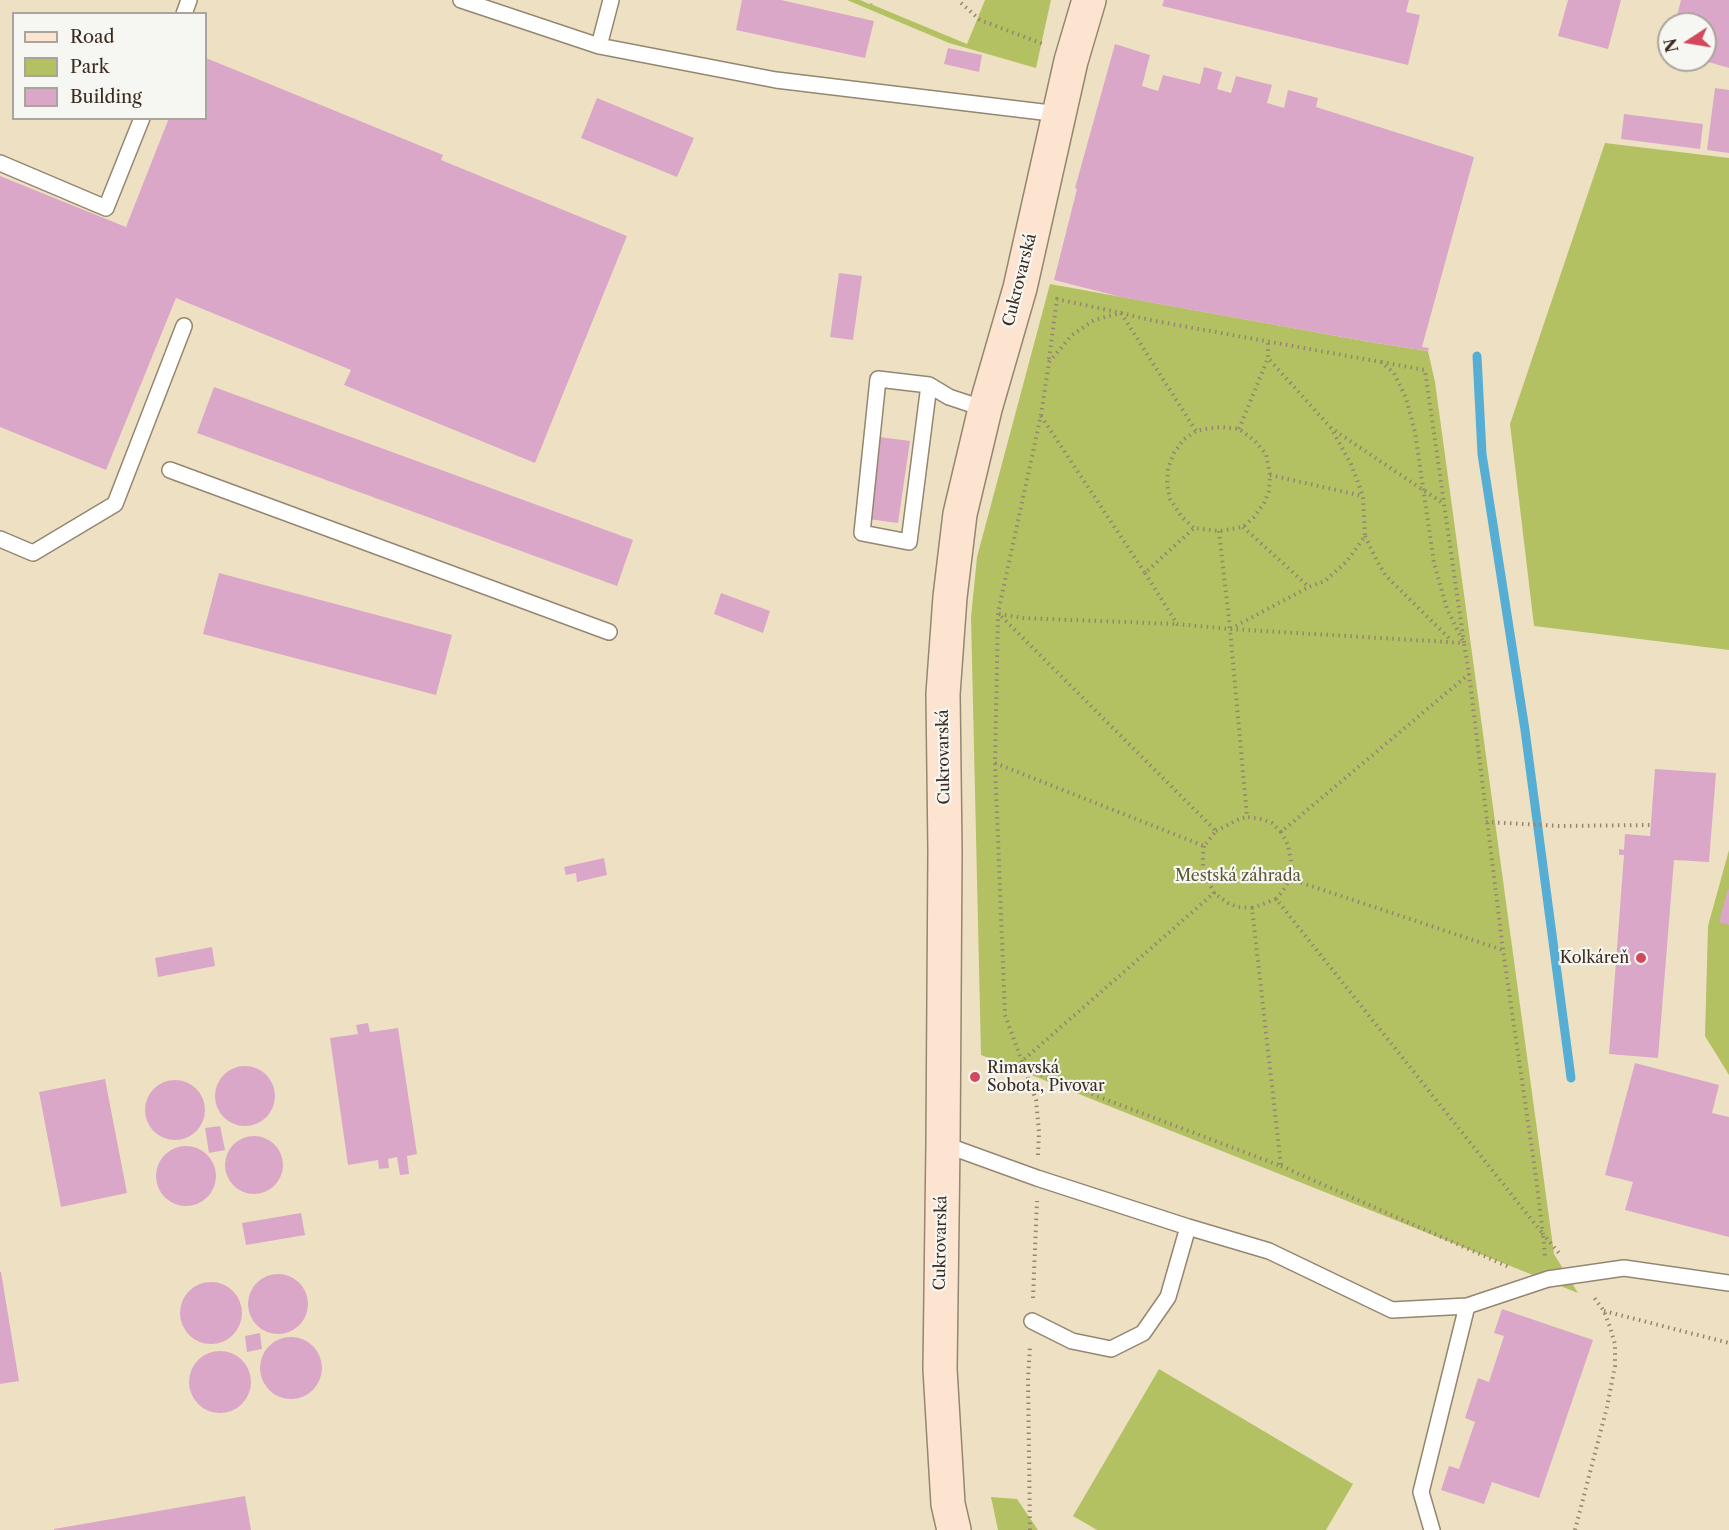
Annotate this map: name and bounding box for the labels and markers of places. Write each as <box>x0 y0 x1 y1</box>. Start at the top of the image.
place label: Kolkáreň <box>1560 948 1629 968</box>
marker: Kolkáreň <box>1634 951 1648 965</box>
place label: Rimavská Sobota, Pivovar <box>987 1058 1105 1096</box>
marker: Rimavská Sobota, Pivovar <box>968 1070 982 1084</box>

